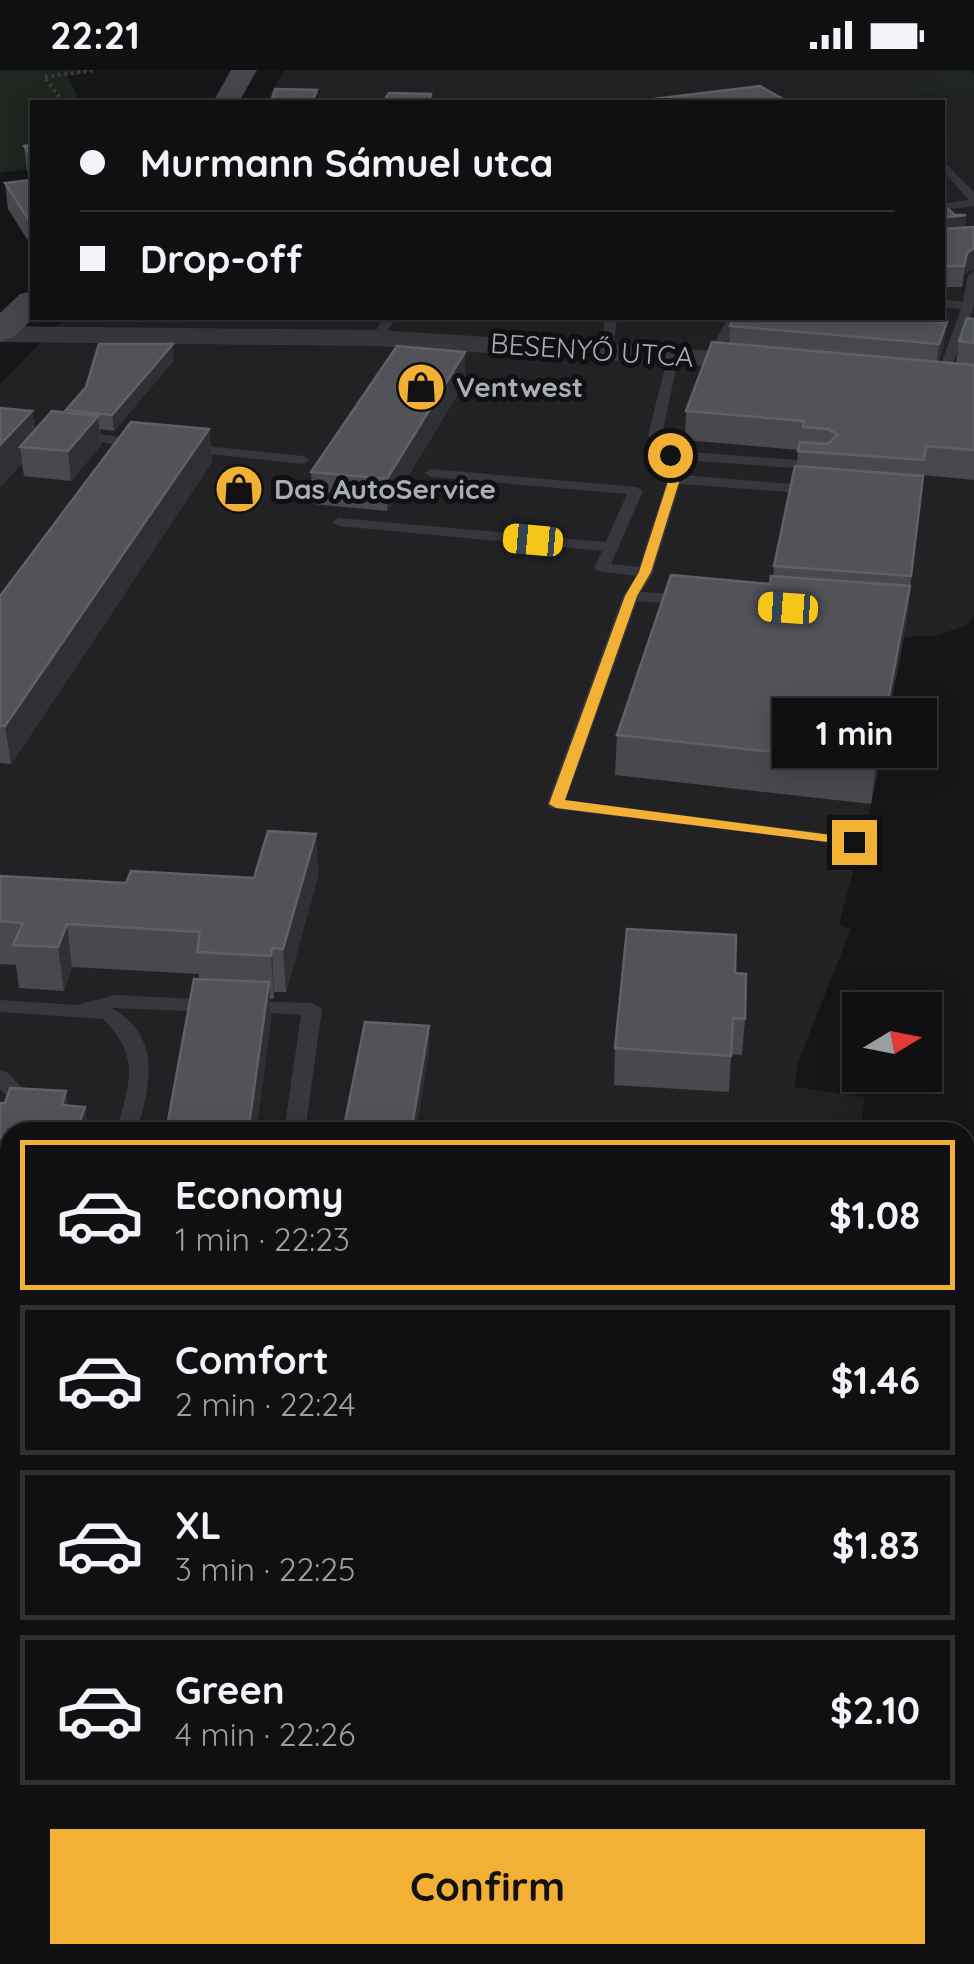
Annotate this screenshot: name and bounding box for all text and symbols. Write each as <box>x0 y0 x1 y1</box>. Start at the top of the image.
text: 22:21 <box>50 11 140 59</box>
text: Murmann Sámuel utca <box>140 139 553 187</box>
text: Drop-off <box>140 235 302 283</box>
street label: BESENYŐ UTCA <box>489 325 695 374</box>
shop icon: Ventwest <box>395 361 447 413</box>
place label: Ventwest <box>456 369 583 404</box>
route start <box>648 433 693 478</box>
shop icon: Das AutoService <box>213 463 265 515</box>
place label: Das AutoService <box>274 471 496 506</box>
car <box>502 522 564 558</box>
car <box>757 591 819 625</box>
callout: 1 min <box>772 697 936 767</box>
text: 1 min <box>816 713 893 753</box>
route end <box>832 820 877 865</box>
north arrow <box>842 992 942 1092</box>
map controls <box>842 992 942 1092</box>
icon: car <box>55 1170 145 1260</box>
text: Economy <box>175 1171 344 1219</box>
text: $1.08 <box>829 1191 920 1239</box>
text: 1 min · 22:23 <box>175 1219 350 1259</box>
icon: car <box>55 1335 145 1425</box>
text: Comfort <box>175 1336 329 1384</box>
text: $1.46 <box>831 1356 920 1404</box>
text: 2 min · 22:24 <box>175 1384 355 1424</box>
icon: car <box>55 1500 145 1590</box>
text: XL <box>175 1501 221 1549</box>
text: $1.83 <box>832 1521 920 1569</box>
text: 3 min · 22:25 <box>175 1549 355 1589</box>
icon: car <box>55 1665 145 1755</box>
text: Green <box>175 1666 285 1714</box>
text: $2.10 <box>830 1686 920 1734</box>
text: 4 min · 22:26 <box>175 1714 355 1754</box>
button: Confirm <box>50 1829 925 1944</box>

